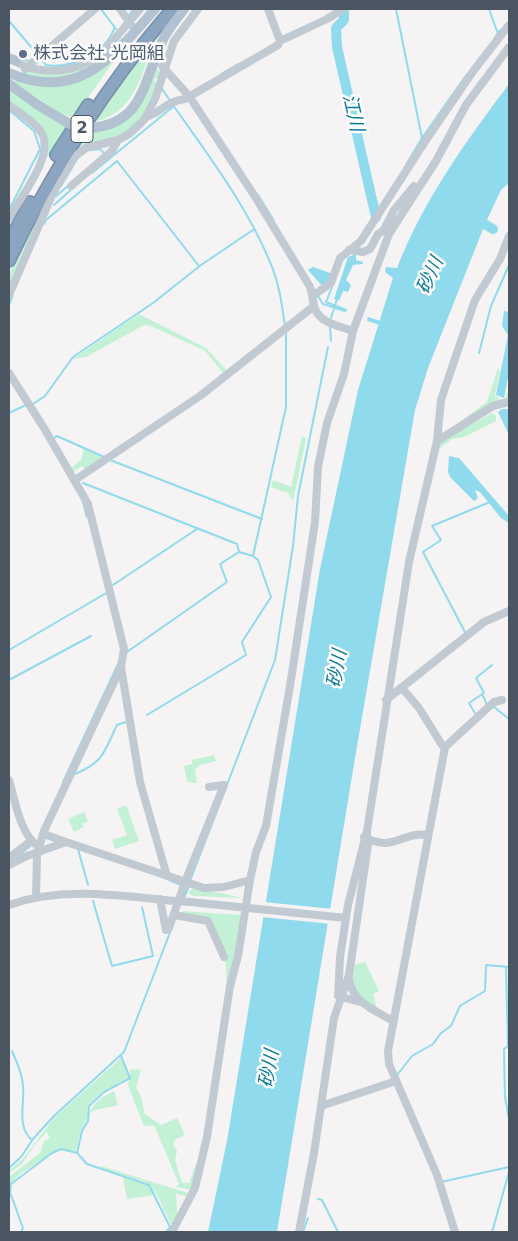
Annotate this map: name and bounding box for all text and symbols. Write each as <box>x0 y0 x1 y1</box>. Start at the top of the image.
place label: 株式会社 光岡組 <box>33 43 165 65</box>
marker: 株式会社 光岡組 <box>17 48 29 60</box>
water label: 江川 <box>337 92 367 134</box>
road number: 2 <box>71 116 93 142</box>
water label: 砂川 <box>413 254 449 298</box>
water label: 砂川 <box>323 648 353 690</box>
water label: 砂川 <box>255 1048 285 1090</box>

